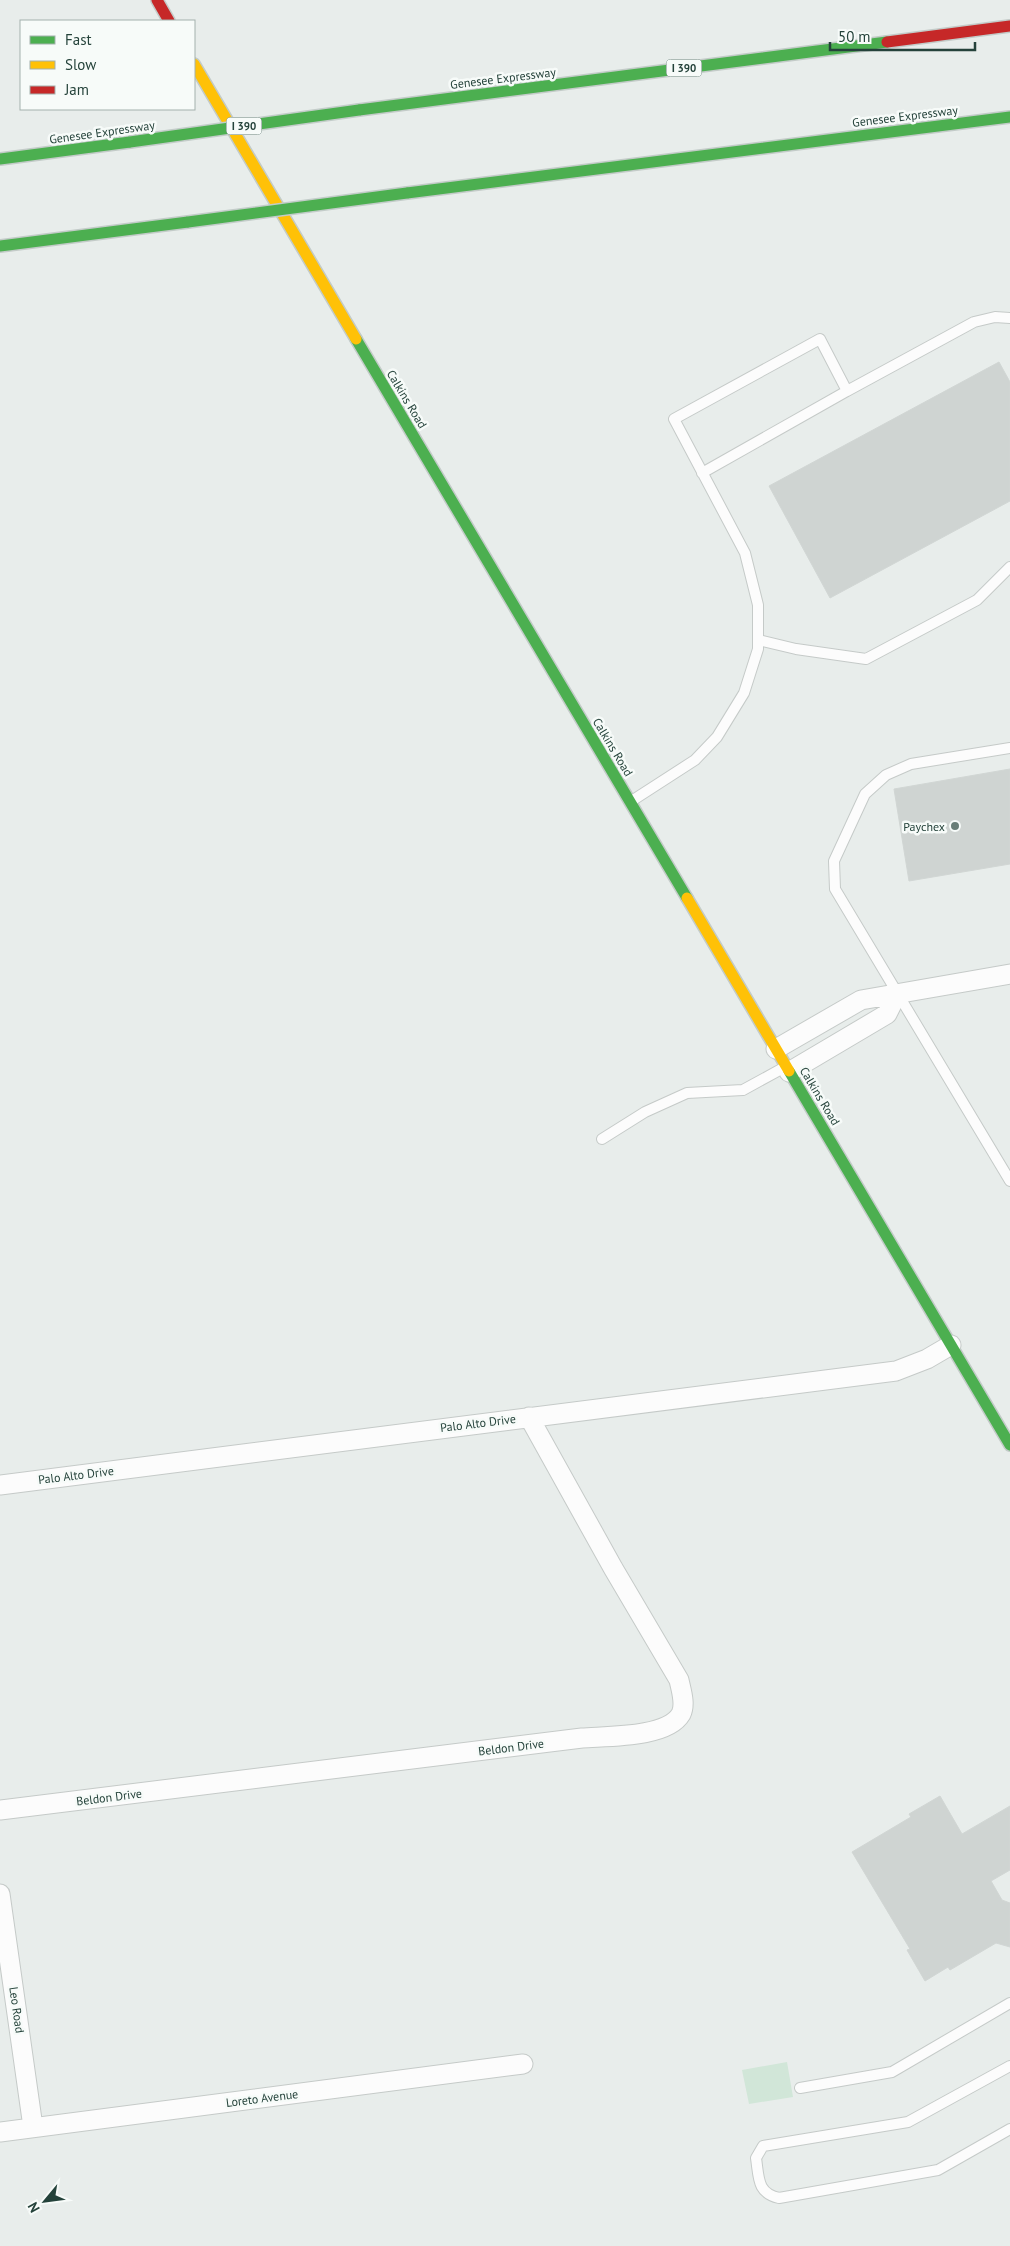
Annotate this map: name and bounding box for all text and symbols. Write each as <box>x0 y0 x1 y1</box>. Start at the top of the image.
legend <box>20 20 195 110</box>
scale bar <box>830 20 975 52</box>
text: 50 m <box>838 27 871 46</box>
text: Fast <box>65 30 92 49</box>
text: Slow <box>65 55 96 74</box>
road number: I 390 <box>666 59 702 76</box>
street label: Genesee Expressway <box>449 64 557 92</box>
text: Jam <box>64 80 89 99</box>
street label: Genesee Expressway <box>851 102 959 130</box>
street label: Genesee Expressway <box>48 117 156 147</box>
road number: I 390 <box>226 118 262 134</box>
street label: Calkins Road <box>384 367 430 431</box>
street label: Calkins Road <box>590 715 636 779</box>
place label: Paychex <box>903 819 945 834</box>
marker: Paychex <box>949 820 961 832</box>
street label: Calkins Road <box>797 1064 843 1128</box>
street label: Palo Alto Drive <box>439 1411 517 1435</box>
street label: Palo Alto Drive <box>37 1463 115 1487</box>
street label: Beldon Drive <box>477 1736 545 1758</box>
street label: Beldon Drive <box>75 1786 143 1808</box>
street label: Leo Road <box>6 1986 28 2034</box>
street label: Loreto Avenue <box>225 2086 299 2110</box>
north arrow <box>20 2176 70 2226</box>
text: N <box>24 2199 44 2216</box>

